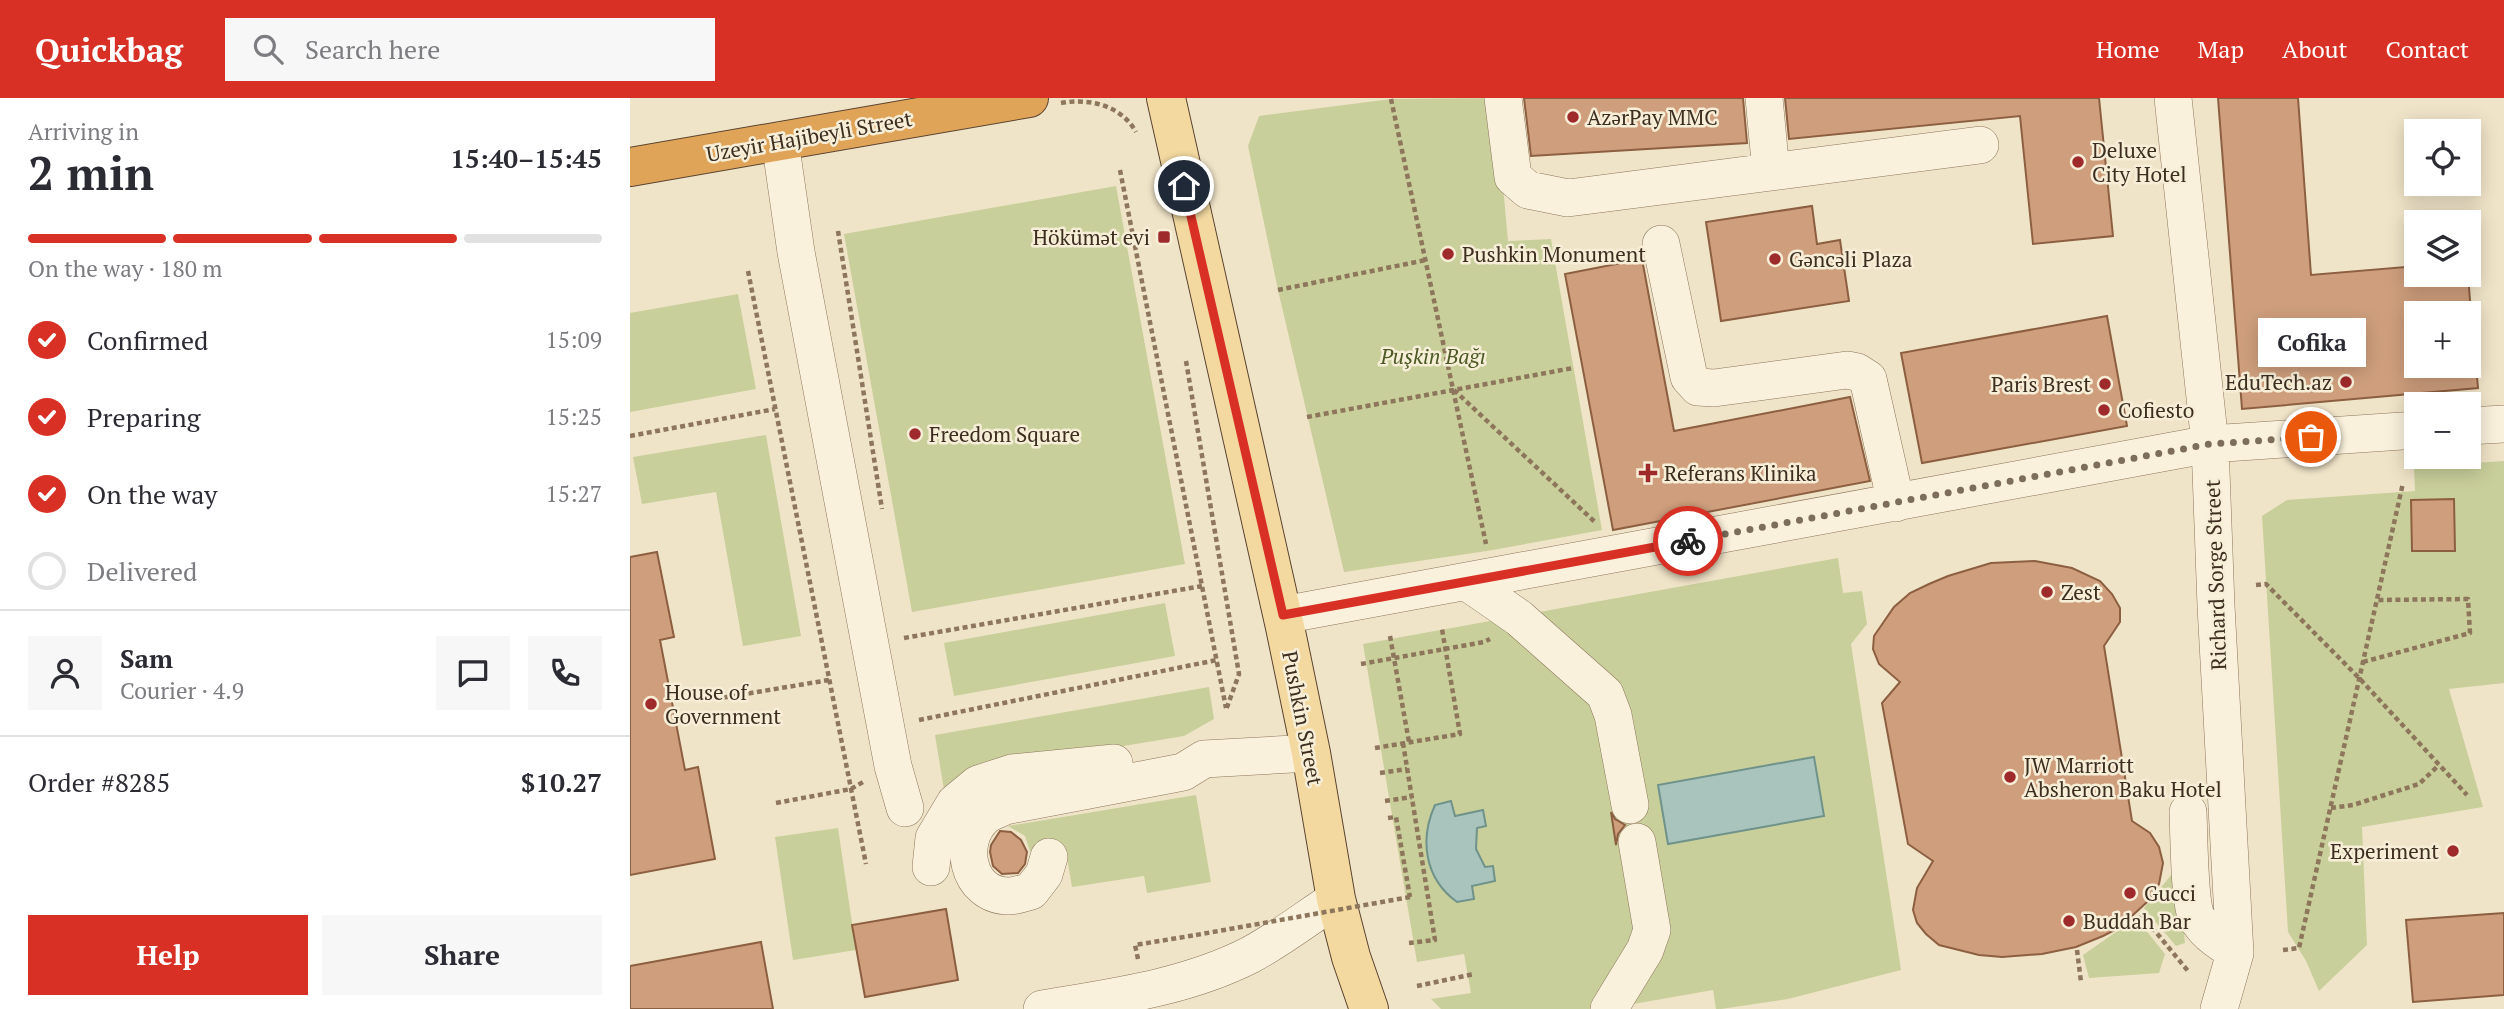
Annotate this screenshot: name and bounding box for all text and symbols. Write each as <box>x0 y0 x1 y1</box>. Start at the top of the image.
search box <box>225 18 715 81</box>
text: Quickbag <box>35 28 183 71</box>
icon: search <box>249 30 287 68</box>
text: Search here <box>305 32 440 66</box>
text: Home <box>2096 33 2160 65</box>
text: Map <box>2198 33 2244 65</box>
text: About <box>2282 33 2348 65</box>
text: Contact <box>2386 33 2469 65</box>
place label: AzərPay MMC <box>1587 103 1718 131</box>
street label: Uzeyir Hajibeyli Street <box>704 104 914 168</box>
marker: AzərPay MMC <box>1565 109 1581 125</box>
text: Arriving in <box>28 116 139 147</box>
map controls <box>2404 119 2481 469</box>
button: locate <box>2404 119 2481 196</box>
place label: Deluxe City Hotel <box>2092 136 2187 188</box>
text: 15:40–15:45 <box>450 141 602 175</box>
text: 2 min <box>28 142 154 203</box>
marker: Deluxe City Hotel <box>2070 154 2086 170</box>
pin <box>1154 156 1214 216</box>
icon: home <box>1165 167 1203 205</box>
button: layers <box>2404 210 2481 287</box>
place label: Hökümət evi <box>1033 223 1150 251</box>
marker: Hökümət evi <box>1156 229 1172 245</box>
place label: Pushkin Monument <box>1462 240 1646 268</box>
place label: Gəncəli Plaza <box>1789 245 1913 273</box>
marker: Pushkin Monument <box>1440 246 1456 262</box>
marker: Gəncəli Plaza <box>1767 251 1783 267</box>
text: On the way · 180 m <box>28 253 222 284</box>
button: + <box>2404 301 2481 378</box>
callout: Cofika <box>2257 318 2365 367</box>
icon: check <box>28 321 66 359</box>
text: Confirmed <box>87 323 208 357</box>
text: 15:09 <box>545 324 602 355</box>
text: Cofika <box>2277 327 2347 358</box>
park label: Puşkin Bağı <box>1379 342 1486 370</box>
place label: EduTech.az <box>2225 368 2332 396</box>
place label: Paris Brest <box>1991 370 2091 398</box>
marker: EduTech.az <box>2338 374 2354 390</box>
marker: Paris Brest <box>2097 376 2113 392</box>
button: − <box>2404 392 2481 469</box>
place label: Cofiesto <box>2118 396 2194 424</box>
icon: check <box>28 398 66 436</box>
text: Preparing <box>87 400 200 434</box>
text: 15:25 <box>545 401 602 432</box>
marker: Cofiesto <box>2096 402 2112 418</box>
pin <box>2281 407 2341 467</box>
icon: bag <box>2292 418 2330 456</box>
place label: Freedom Square <box>929 420 1080 448</box>
marker: Freedom Square <box>907 426 923 442</box>
place label: Referans Klinika <box>1664 459 1817 487</box>
marker: Referans Klinika <box>1638 463 1658 483</box>
icon: check <box>28 475 66 513</box>
text: On the way <box>87 477 218 511</box>
text: 15:27 <box>545 478 602 509</box>
street label: Richard Sorge Street <box>2198 479 2232 671</box>
courier <box>1653 506 1723 576</box>
icon: bike <box>1669 522 1707 560</box>
text: Delivered <box>87 554 197 588</box>
place label: Zest <box>2061 578 2101 606</box>
marker: Zest <box>2039 584 2055 600</box>
button: person <box>28 636 102 710</box>
button: chat <box>436 636 510 710</box>
button: phone <box>528 636 602 710</box>
text: Sam <box>120 641 173 675</box>
street label: Pushkin Street <box>1276 648 1330 788</box>
text: Courier · 4.9 <box>120 675 244 706</box>
place label: House of Government <box>665 678 781 730</box>
marker: House of Government <box>643 696 659 712</box>
place label: JW Marriott Absheron Baku Hotel <box>2024 751 2222 803</box>
text: Order #8285 <box>28 765 170 799</box>
text: $10.27 <box>521 765 602 799</box>
marker: JW Marriott Absheron Baku Hotel <box>2002 769 2018 785</box>
place label: Experiment <box>2330 837 2439 865</box>
marker: Experiment <box>2445 843 2461 859</box>
place label: Gucci <box>2144 879 2196 907</box>
marker: Gucci <box>2122 885 2138 901</box>
place label: Buddah Bar <box>2083 907 2191 935</box>
marker: Buddah Bar <box>2061 913 2077 929</box>
button: Help <box>28 915 308 995</box>
button: Share <box>322 915 602 995</box>

